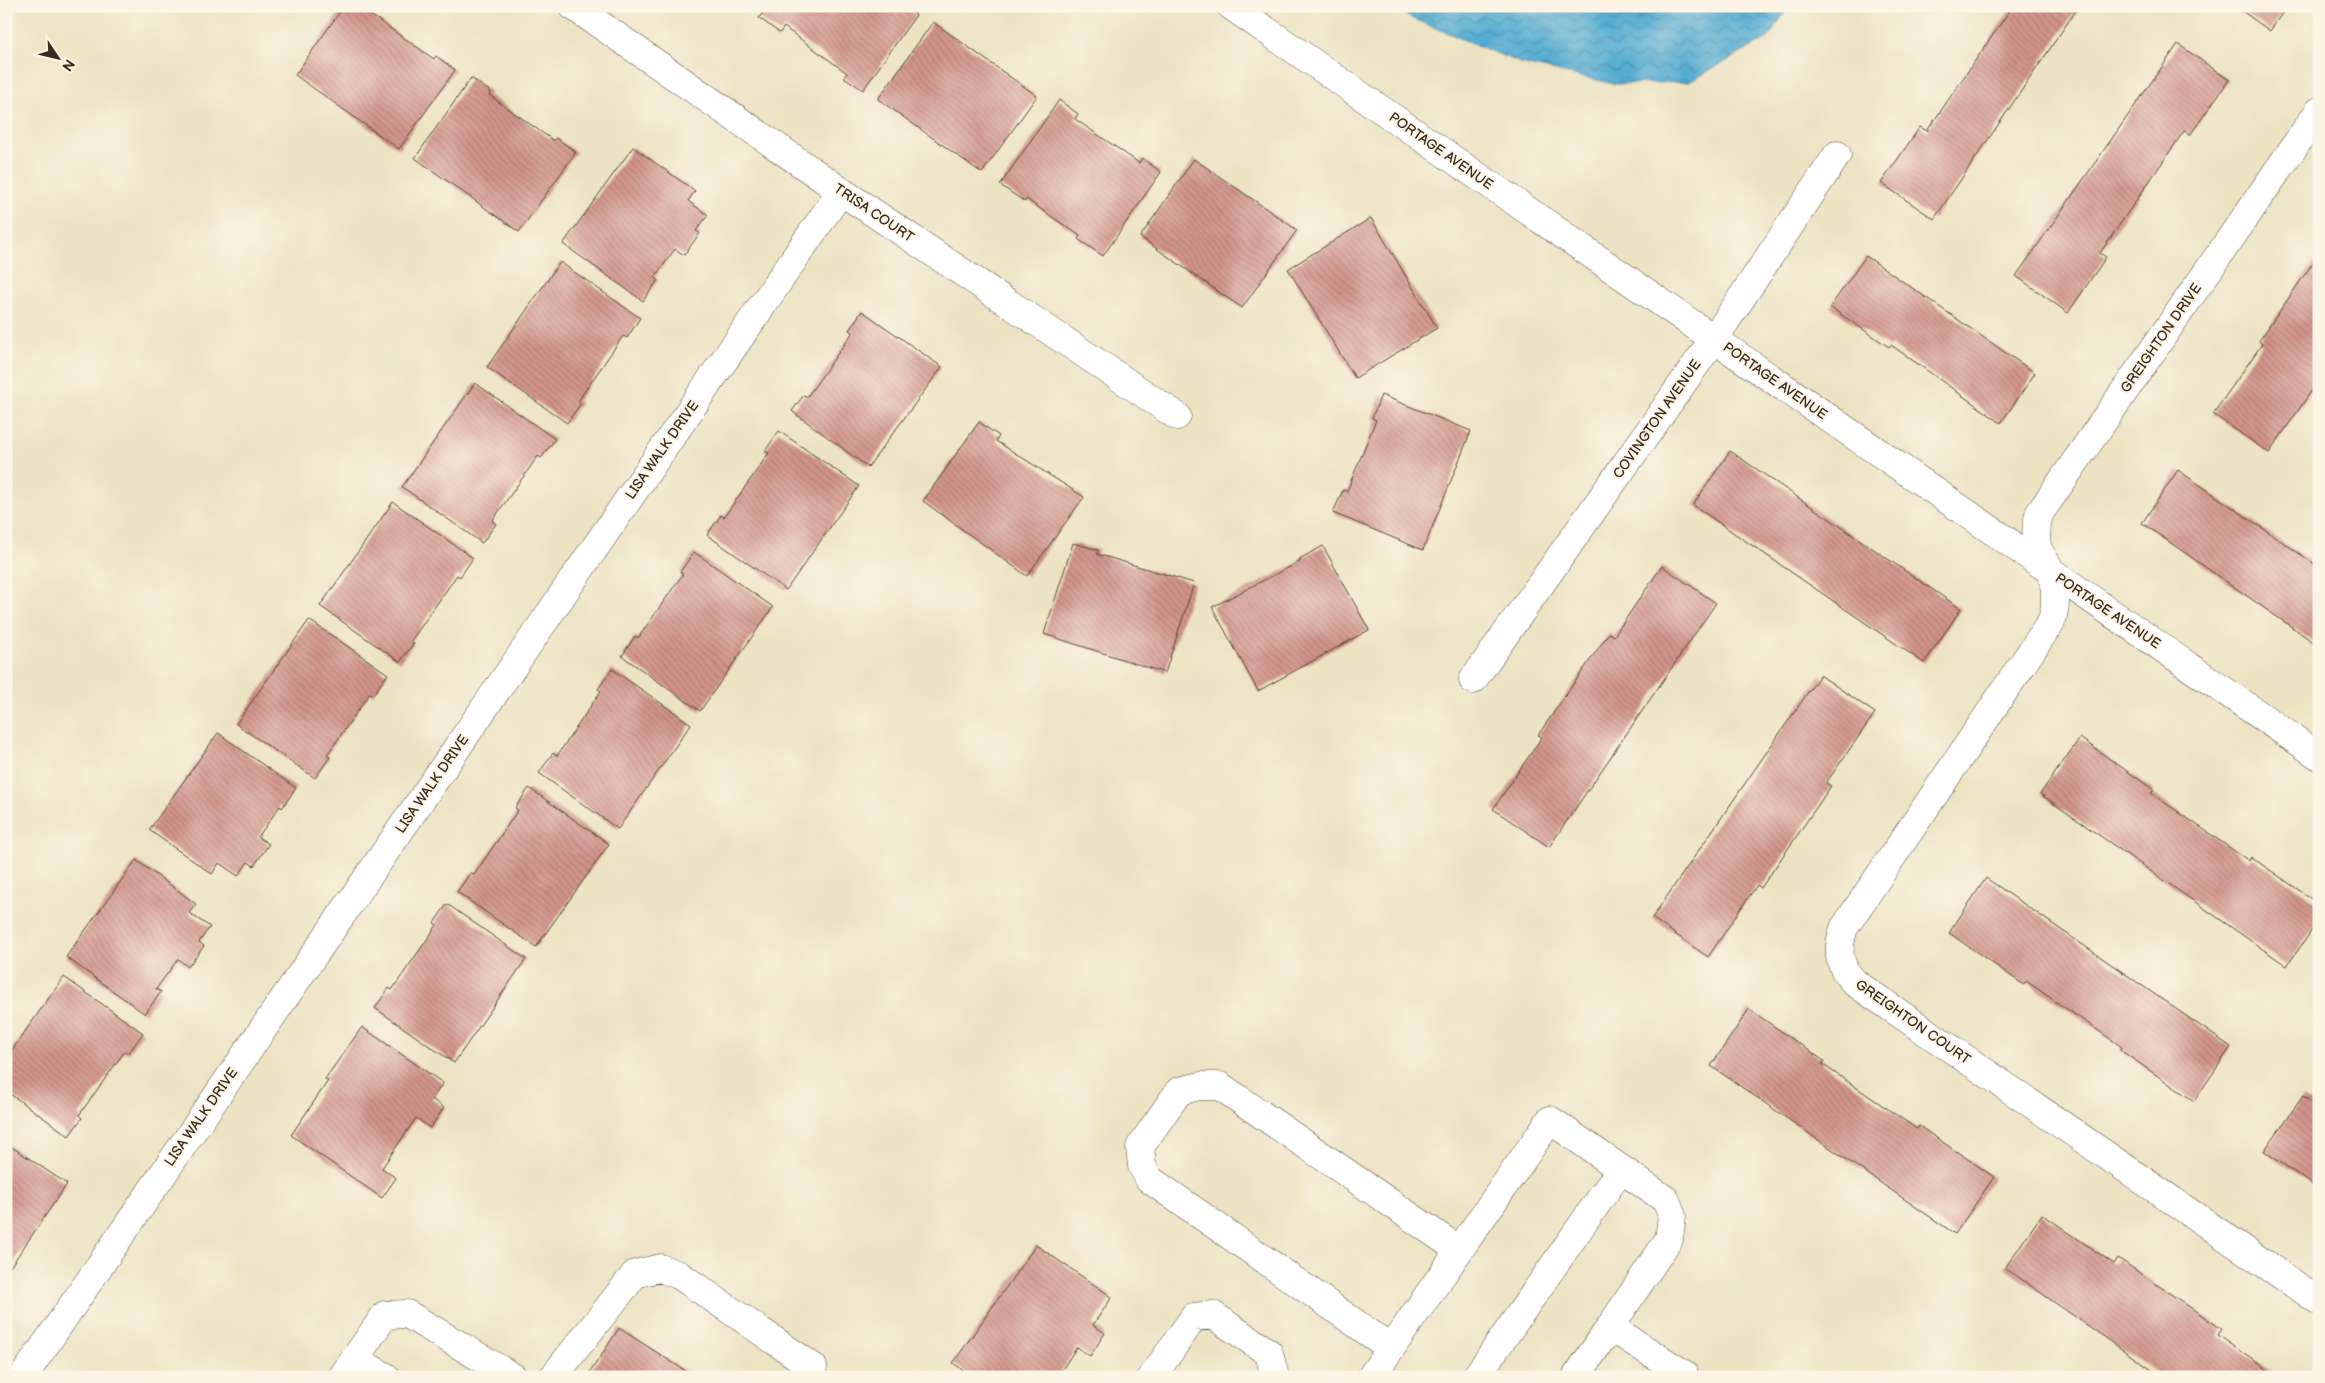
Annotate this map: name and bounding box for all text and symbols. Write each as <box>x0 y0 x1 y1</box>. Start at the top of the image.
north arrow <box>32 32 82 82</box>
text: N <box>58 56 78 74</box>
street label: PORTAGE AVENUE <box>1386 109 1496 193</box>
street label: TRISA COURT <box>831 180 918 246</box>
street label: GREIGHTON DRIVE <box>2117 280 2205 396</box>
street label: PORTAGE AVENUE <box>1720 339 1830 423</box>
street label: COVINGTON AVENUE <box>1609 356 1705 482</box>
street label: LISA WALK DRIVE <box>622 398 702 502</box>
street label: PORTAGE AVENUE <box>2052 569 2164 653</box>
street label: LISA WALK DRIVE <box>392 732 472 836</box>
street label: GREIGHTON COURT <box>1852 976 1974 1068</box>
street label: LISA WALK DRIVE <box>161 1065 241 1169</box>

